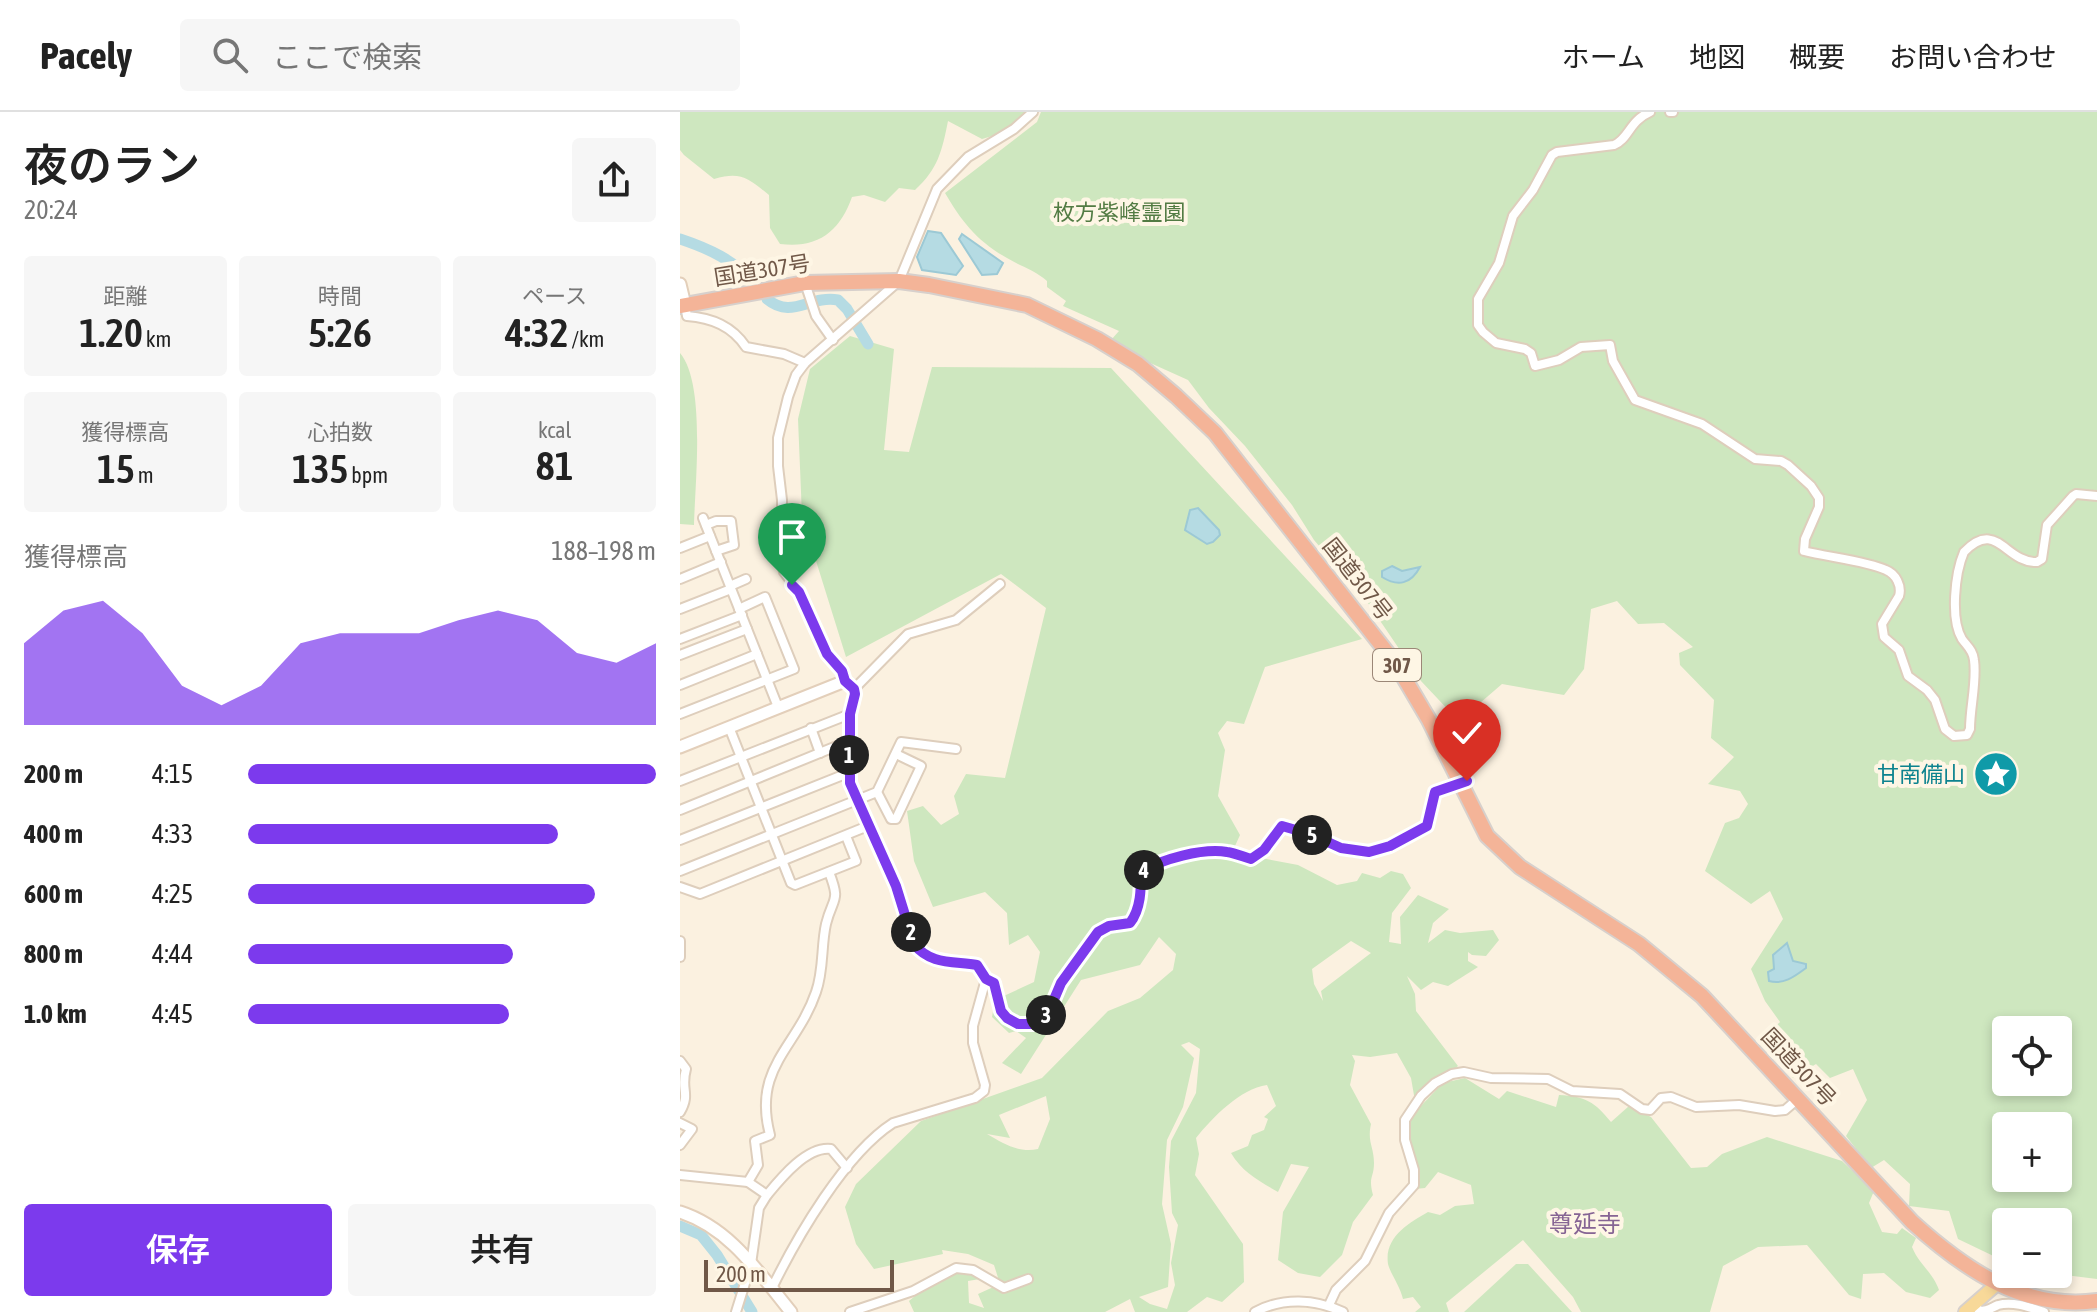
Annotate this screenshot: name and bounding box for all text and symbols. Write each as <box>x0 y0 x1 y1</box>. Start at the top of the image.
search box <box>180 19 740 91</box>
icon: search <box>208 33 252 77</box>
text: Pacely <box>40 34 132 77</box>
text: ここで検索 <box>272 40 422 74</box>
text: ホーム <box>1562 41 1645 73</box>
text: 地図 <box>1689 41 1745 73</box>
text: 概要 <box>1789 41 1845 73</box>
text: お問い合わせ <box>1889 41 2057 73</box>
button: share <box>572 138 656 222</box>
text: 夜のラン <box>24 140 200 190</box>
text: 20:24 <box>24 195 78 225</box>
park label: 枚方紫峰霊園 <box>1053 199 1185 225</box>
street label: 国道307号 <box>712 250 812 290</box>
text: 距離 <box>103 283 147 309</box>
text: 時間 <box>318 283 362 309</box>
text: ペース <box>522 283 587 309</box>
text: 1.20 <box>79 310 143 355</box>
text: 5:26 <box>308 310 372 355</box>
text: 4:32 <box>505 310 568 355</box>
text: km <box>143 326 171 352</box>
text: /km <box>568 326 604 352</box>
text: kcal <box>538 417 571 443</box>
text: 獲得標高 <box>81 419 169 445</box>
text: 心拍数 <box>307 419 373 445</box>
text: 81 <box>536 443 573 488</box>
text: 15 <box>97 446 135 491</box>
text: 135 <box>292 446 348 491</box>
text: m <box>135 462 154 488</box>
text: bpm <box>348 462 388 488</box>
pin <box>758 503 826 585</box>
icon: arrive <box>770 515 814 559</box>
street label: 国道307号 <box>1318 533 1398 625</box>
text: 188–198 m <box>551 536 656 566</box>
text: 獲得標高 <box>24 542 128 572</box>
road number: 307 <box>1373 649 1421 681</box>
pin <box>1433 699 1501 781</box>
icon: check <box>1445 711 1489 755</box>
pin: 1 <box>829 735 869 775</box>
text: 1 <box>844 742 854 768</box>
place icon: 甘南備山 <box>1972 750 2020 798</box>
text: 200 m <box>24 759 83 789</box>
text: 4:15 <box>152 759 193 789</box>
place label: 甘南備山 <box>1877 761 1965 787</box>
pin: 5 <box>1292 815 1332 855</box>
text: 400 m <box>24 819 83 849</box>
text: 4:33 <box>152 819 193 849</box>
text: 5 <box>1307 822 1317 848</box>
pin: 4 <box>1124 850 1164 890</box>
text: 4 <box>1139 857 1149 883</box>
text: 600 m <box>24 879 83 909</box>
text: 4:25 <box>152 879 193 909</box>
pin: 2 <box>891 912 931 952</box>
text: 2 <box>906 919 916 945</box>
text: 800 m <box>24 939 83 969</box>
text: 4:44 <box>152 939 193 969</box>
pin: 3 <box>1026 995 1066 1035</box>
text: 1.0 km <box>24 999 87 1029</box>
text: 4:45 <box>152 999 193 1029</box>
text: 3 <box>1041 1002 1051 1028</box>
map controls <box>1992 1016 2072 1288</box>
button: locate <box>1992 1016 2072 1096</box>
street label: 国道307号 <box>1756 1023 1842 1111</box>
button: + <box>1992 1112 2072 1192</box>
button: 保存 <box>24 1204 332 1296</box>
button: 共有 <box>348 1204 656 1296</box>
button: − <box>1992 1208 2072 1288</box>
district label: 尊延寺 <box>1549 1210 1621 1237</box>
scale bar <box>704 1256 894 1292</box>
text: 200 m <box>716 1261 766 1287</box>

